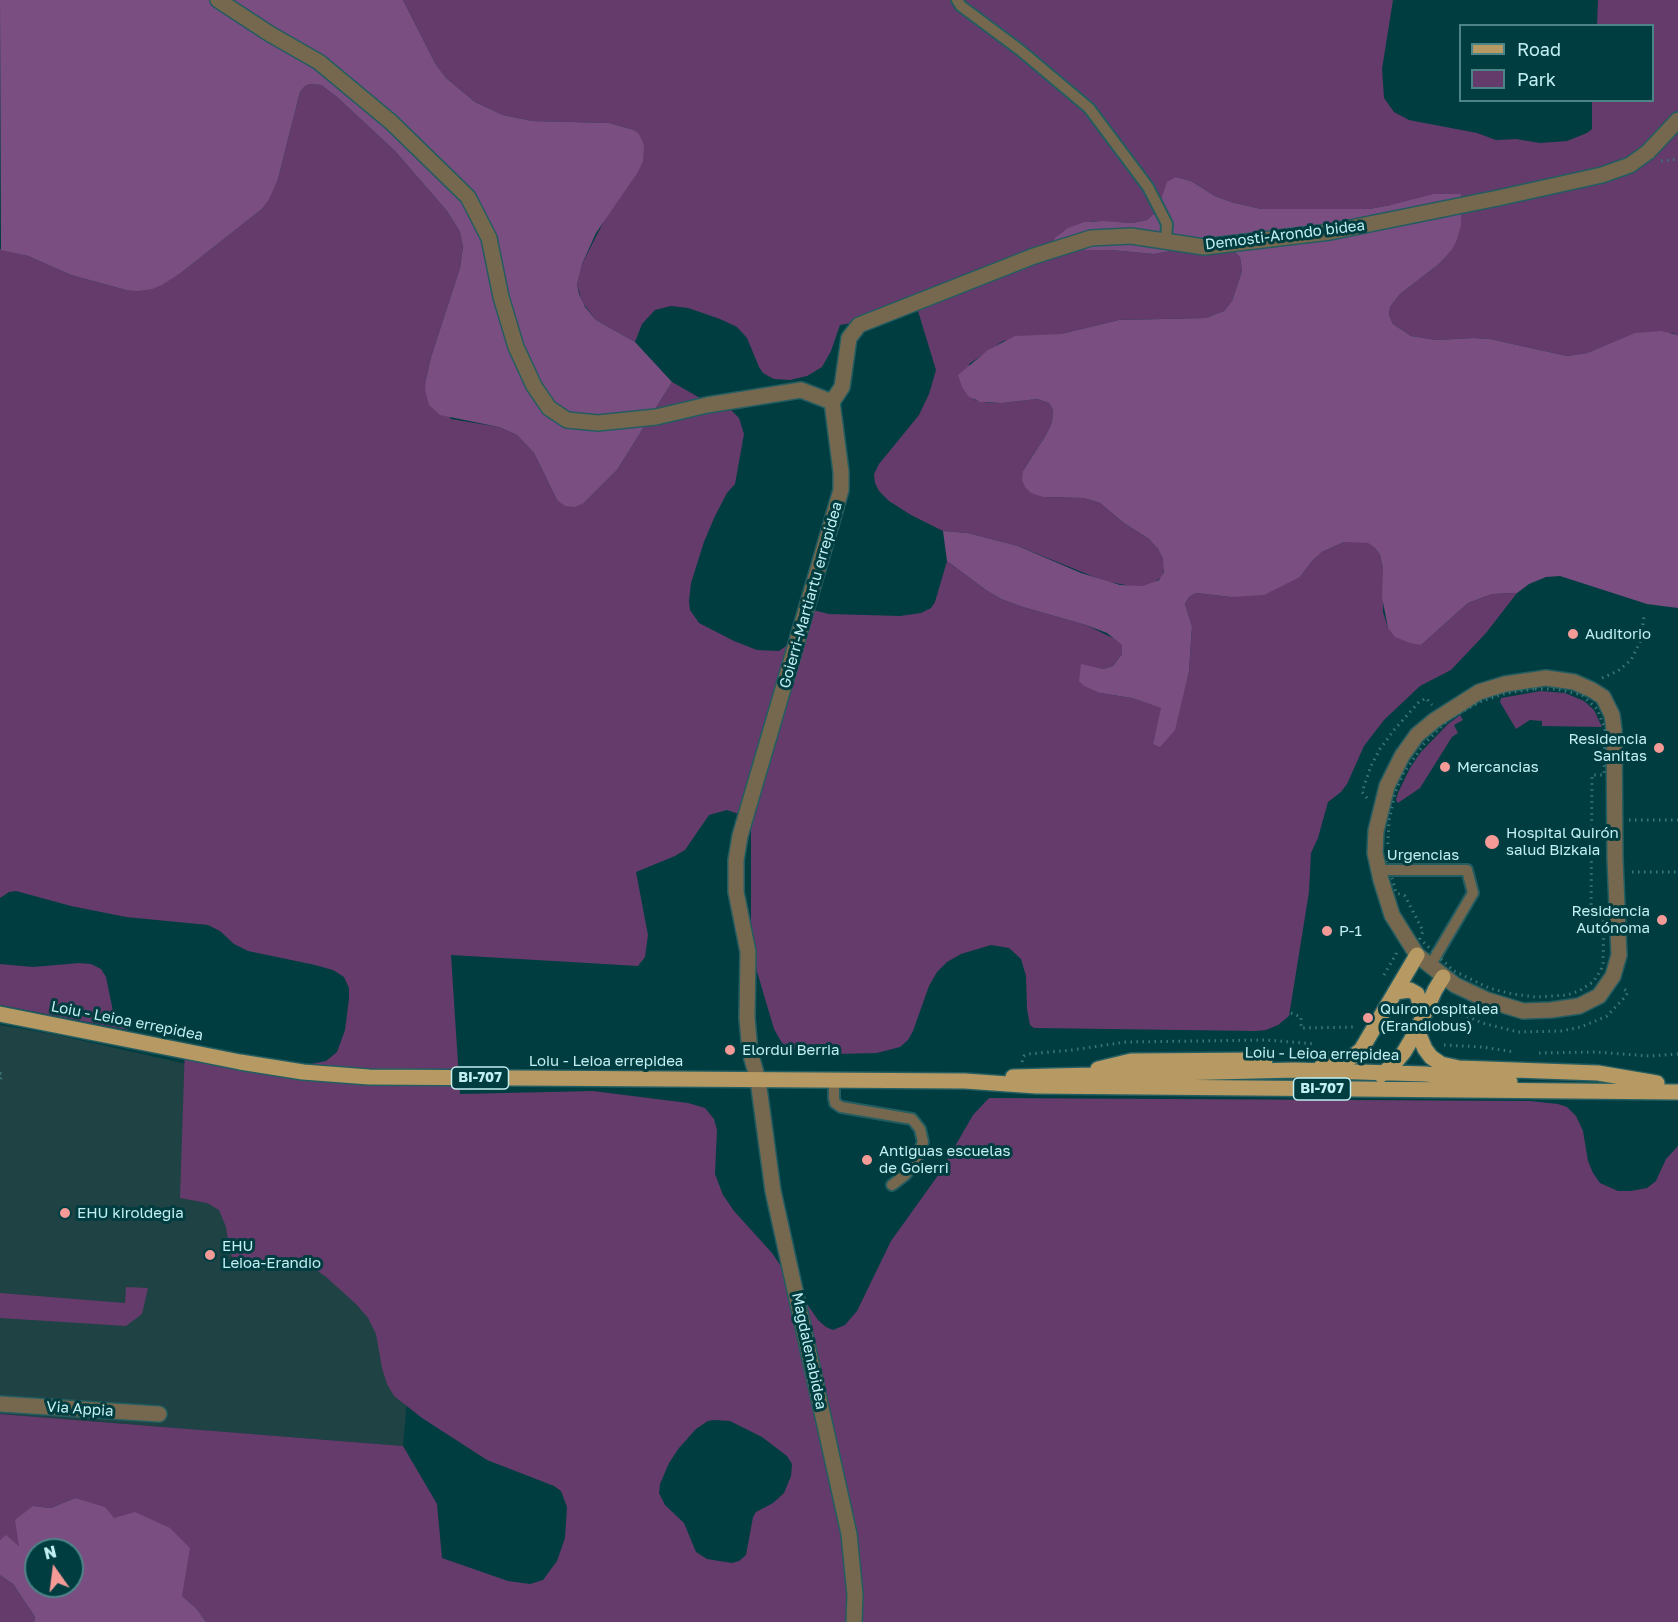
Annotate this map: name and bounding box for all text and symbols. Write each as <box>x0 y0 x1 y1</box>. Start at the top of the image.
legend <box>1459 24 1654 102</box>
text: Road <box>1517 38 1561 60</box>
text: Park <box>1517 68 1556 90</box>
street label: Demosti-Arondo bidea <box>1204 216 1366 254</box>
street label: Goierri-Martiartu errepidea <box>776 500 846 690</box>
place label: Auditorio <box>1585 625 1651 643</box>
marker: Auditorio <box>1566 627 1580 641</box>
place label: Residencia Sanitas <box>1568 730 1647 765</box>
marker: Residencia Sanitas <box>1652 741 1666 755</box>
place label: Mercancias <box>1457 758 1539 776</box>
marker: Mercancias <box>1438 760 1452 774</box>
place label: Hospital Quirón salud Bizkaia <box>1506 824 1619 859</box>
marker: Hospital Quirón salud Bizkaia <box>1483 833 1501 851</box>
street label: Urgencias <box>1387 846 1459 864</box>
place label: Residencia Autónoma <box>1571 902 1650 937</box>
marker: Residencia Autónoma <box>1655 913 1669 927</box>
place label: P-1 <box>1339 922 1362 940</box>
marker: P-1 <box>1320 924 1334 938</box>
street label: Loiu - Leioa errepidea <box>49 997 205 1045</box>
place label: Quiron ospitalea (Erandiobus) <box>1380 1000 1498 1035</box>
marker: Quiron ospitalea (Erandiobus) <box>1361 1011 1375 1025</box>
place label: Elordui Berria <box>742 1041 840 1059</box>
marker: Elordui Berria <box>723 1043 737 1057</box>
street label: Loiu - Leioa errepidea <box>1245 1044 1399 1064</box>
street label: Loiu - Leioa errepidea <box>529 1052 683 1070</box>
road number: BI-707 <box>452 1067 508 1089</box>
road number: BI-707 <box>1294 1078 1350 1100</box>
place label: Antiguas escuelas de Goierri <box>879 1142 1010 1177</box>
marker: Antiguas escuelas de Goierri <box>860 1153 874 1167</box>
place label: EHU kiroldegia <box>77 1204 184 1222</box>
marker: EHU kiroldegia <box>58 1206 72 1220</box>
place label: EHU Leioa-Erandio <box>222 1237 321 1272</box>
marker: EHU Leioa-Erandio <box>203 1248 217 1262</box>
street label: Magdalenabidea <box>788 1291 830 1411</box>
street label: Via Appia <box>46 1398 114 1420</box>
north arrow <box>24 1538 84 1598</box>
text: N <box>42 1541 58 1564</box>

